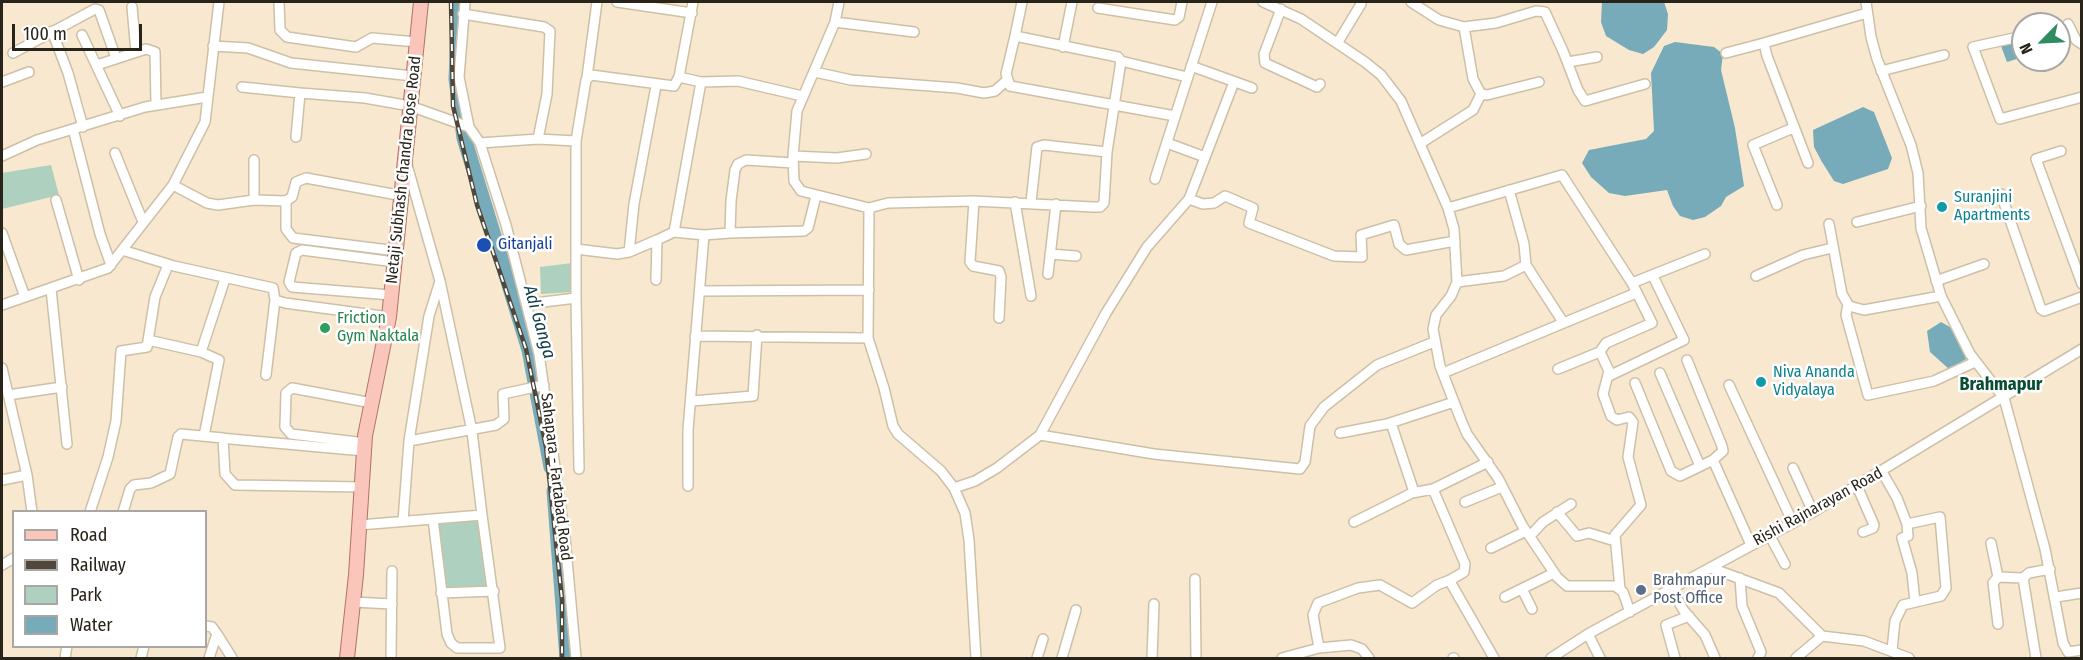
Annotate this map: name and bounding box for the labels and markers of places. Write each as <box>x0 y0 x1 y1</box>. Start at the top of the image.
place label: Suranjini Apartments <box>1954 188 2030 226</box>
marker: Suranjini Apartments <box>1935 200 1949 214</box>
place label: Gitanjali <box>498 235 553 255</box>
marker: Gitanjali <box>475 236 493 254</box>
place label: Friction Gym Naktala <box>337 309 419 347</box>
marker: Friction Gym Naktala <box>318 321 332 335</box>
place label: Niva Ananda Vidyalaya <box>1773 363 1855 401</box>
marker: Niva Ananda Vidyalaya <box>1754 375 1768 389</box>
place label: Brahmapur Post Office <box>1653 571 1726 609</box>
marker: Brahmapur Post Office <box>1634 583 1648 597</box>

